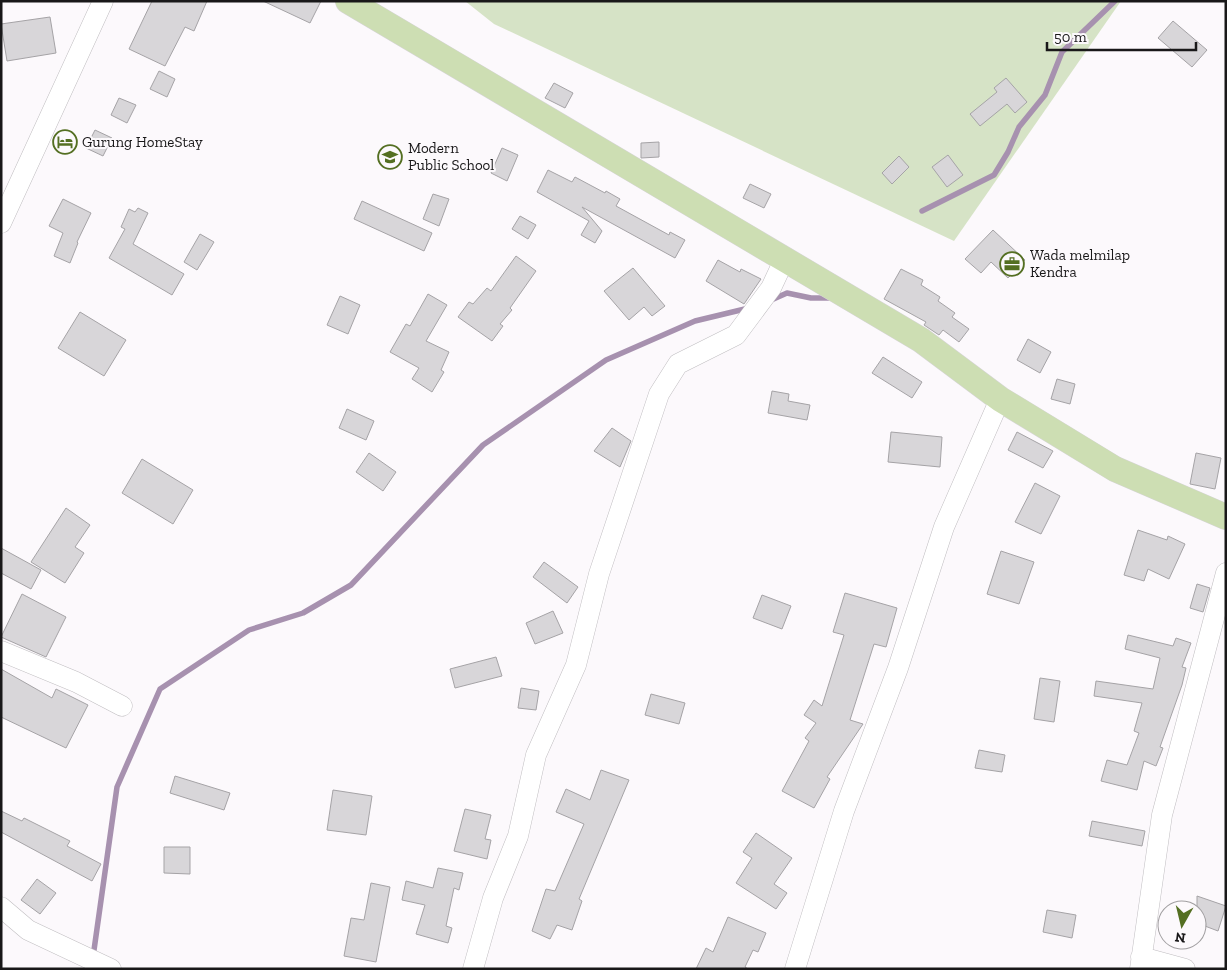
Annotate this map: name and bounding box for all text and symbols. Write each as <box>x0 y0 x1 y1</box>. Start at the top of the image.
scale bar <box>1047 20 1196 52</box>
text: 50 m <box>1054 28 1087 46</box>
hotel icon: Gurung HomeStay <box>52 129 78 155</box>
place label: Gurung HomeStay <box>82 133 203 151</box>
place label: Modern Public School <box>408 139 494 174</box>
school or university icon: Modern Public School <box>377 144 403 170</box>
place label: Wada melmilap Kendra <box>1030 246 1130 281</box>
office icon: Wada melmilap Kendra <box>999 251 1025 277</box>
north arrow <box>1157 900 1207 950</box>
text: N <box>1173 928 1187 947</box>

